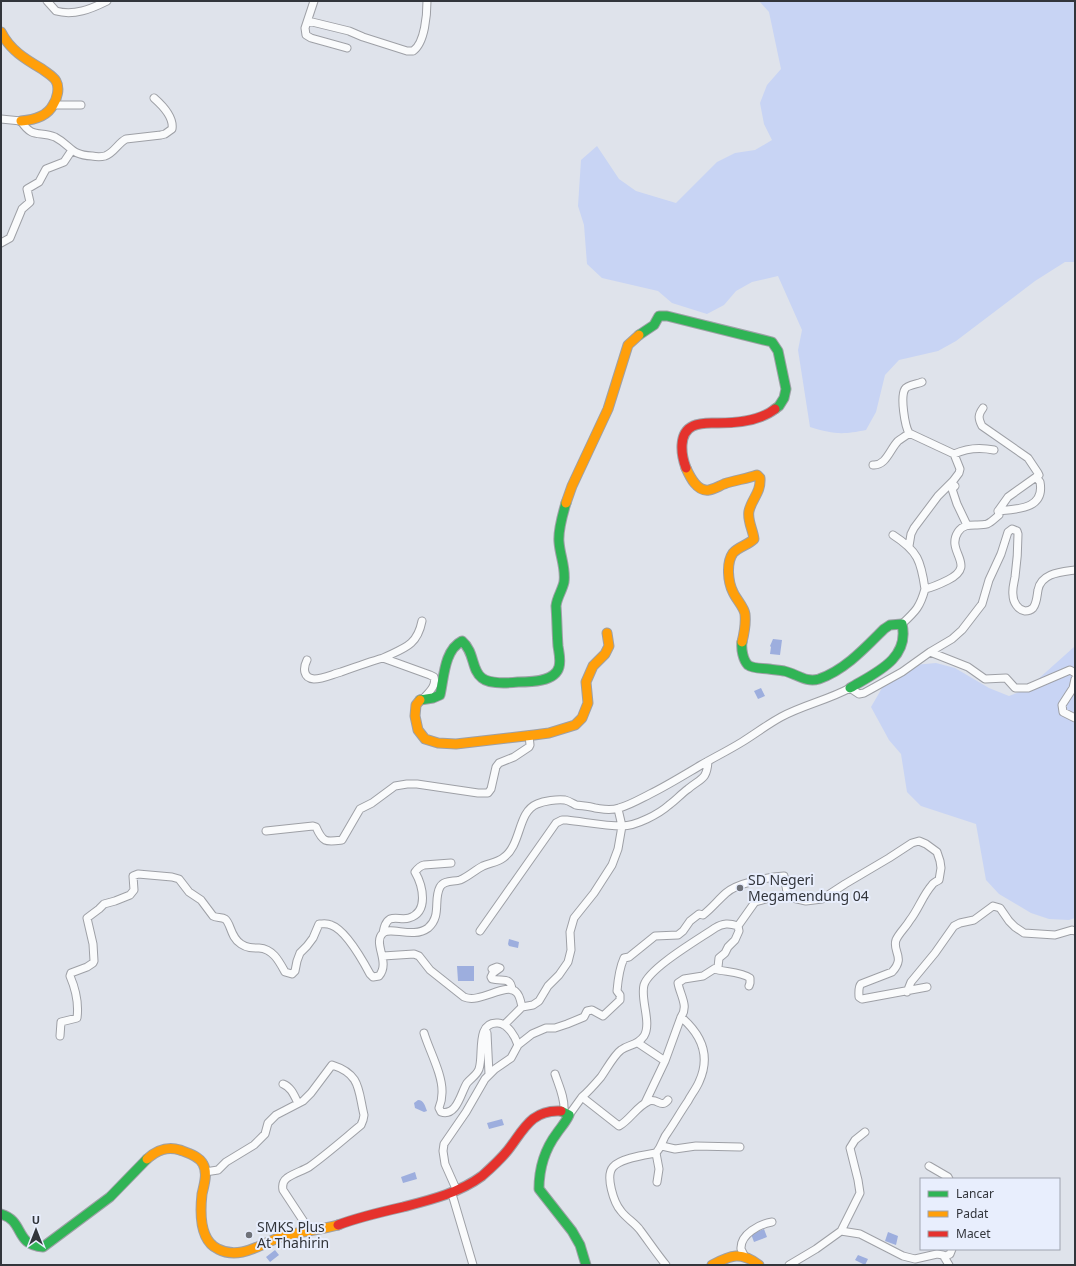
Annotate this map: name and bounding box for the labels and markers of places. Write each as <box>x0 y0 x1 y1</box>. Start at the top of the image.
place label: SD Negeri Megamendung 04 <box>748 870 869 905</box>
marker: SD Negeri Megamendung 04 <box>735 883 745 893</box>
place label: SMKS Plus At Thahirin <box>257 1217 329 1252</box>
marker: SMKS Plus At Thahirin <box>244 1230 254 1240</box>

